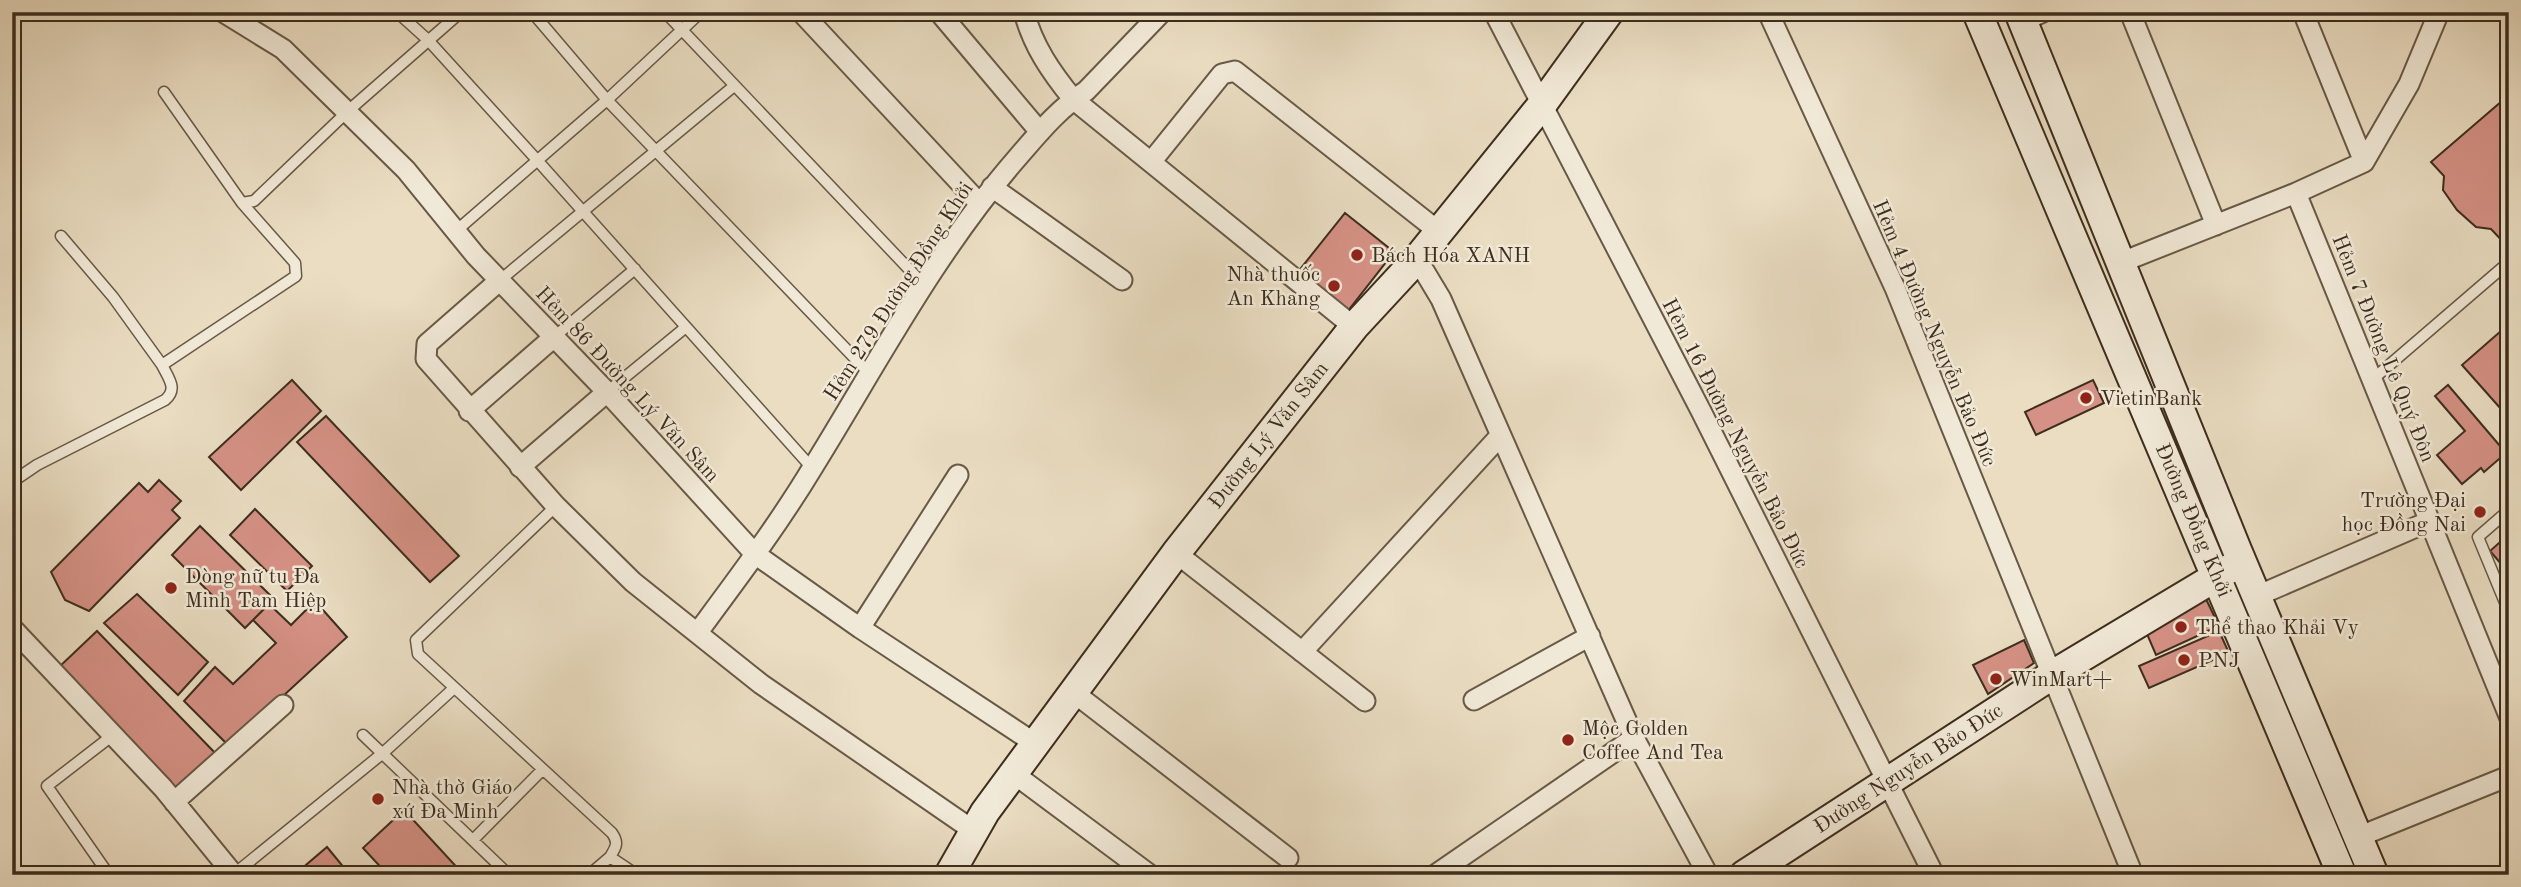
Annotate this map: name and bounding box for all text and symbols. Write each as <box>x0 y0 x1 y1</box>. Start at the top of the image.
street label: Hẻm 279 Đường Đồng Khởi <box>819 178 978 405</box>
street label: Hẻm 4 Đường Nguyễn Bảo Đức <box>1868 197 2001 470</box>
street label: Hẻm 7 Đường Lê Quý Đôn <box>2327 232 2438 465</box>
place label: Bách Hóa XANH <box>1371 246 1530 267</box>
marker: Bách Hóa XANH <box>1349 247 1365 263</box>
place label: Nhà thuốc An Khang <box>1226 264 1321 310</box>
marker: Nhà thuốc An Khang <box>1326 278 1342 294</box>
street label: Hẻm 86 Đường Lý Văn Sâm <box>531 283 723 487</box>
street label: Hẻm 16 Đường Nguyễn Bảo Đức <box>1657 295 1814 572</box>
street label: Đường Lý Văn Sâm <box>1205 358 1333 513</box>
place label: VietinBank <box>2100 389 2202 410</box>
marker: VietinBank <box>2078 390 2094 406</box>
street label: Đường Đồng Khởi <box>2151 440 2236 601</box>
place label: Trường Đại học Đồng Nai <box>2342 491 2466 536</box>
marker: Trường Đại học Đồng Nai <box>2472 504 2488 520</box>
place label: Dòng nữ tu Đa Minh Tam Hiệp <box>185 567 327 612</box>
marker: Dòng nữ tu Đa Minh Tam Hiệp <box>163 580 179 596</box>
place label: Thể thao Khải Vy <box>2195 616 2359 639</box>
marker: Thể thao Khải Vy <box>2173 619 2189 635</box>
place label: PNJ <box>2198 651 2240 672</box>
marker: PNJ <box>2176 652 2192 668</box>
place label: WinMart+ <box>2010 670 2112 691</box>
marker: WinMart+ <box>1988 671 2004 687</box>
street label: Đường Nguyễn Bảo Đức <box>1810 699 2007 838</box>
place label: Mộc Golden Coffee And Tea <box>1582 719 1723 764</box>
marker: Mộc Golden Coffee And Tea <box>1560 732 1576 748</box>
place label: Nhà thờ Giáo xứ Đa Minh <box>392 778 513 823</box>
marker: Nhà thờ Giáo xứ Đa Minh <box>370 791 386 807</box>

